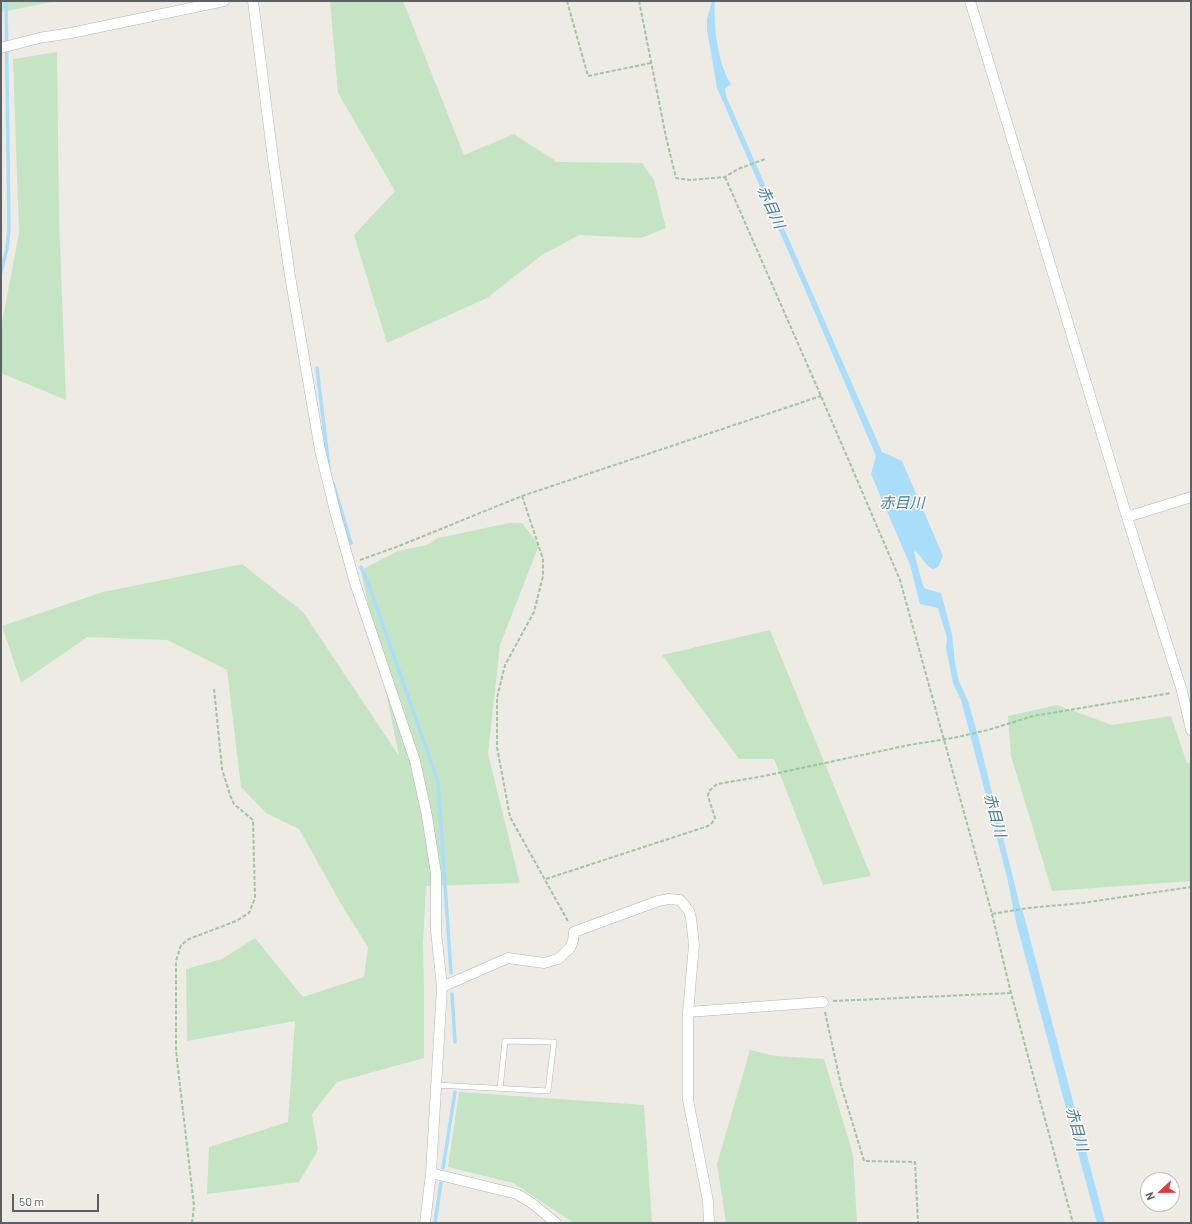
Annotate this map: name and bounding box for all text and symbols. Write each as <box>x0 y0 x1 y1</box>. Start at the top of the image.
water label: 赤目川 <box>754 183 788 231</box>
water label: 赤目川 <box>880 494 924 512</box>
water label: 赤目川 <box>980 791 1010 839</box>
water label: 赤目川 <box>1062 1105 1092 1153</box>
north arrow <box>1140 1172 1180 1212</box>
scale bar <box>14 1186 101 1212</box>
text: N <box>1142 1190 1157 1202</box>
text: 50 m <box>19 1194 44 1208</box>

